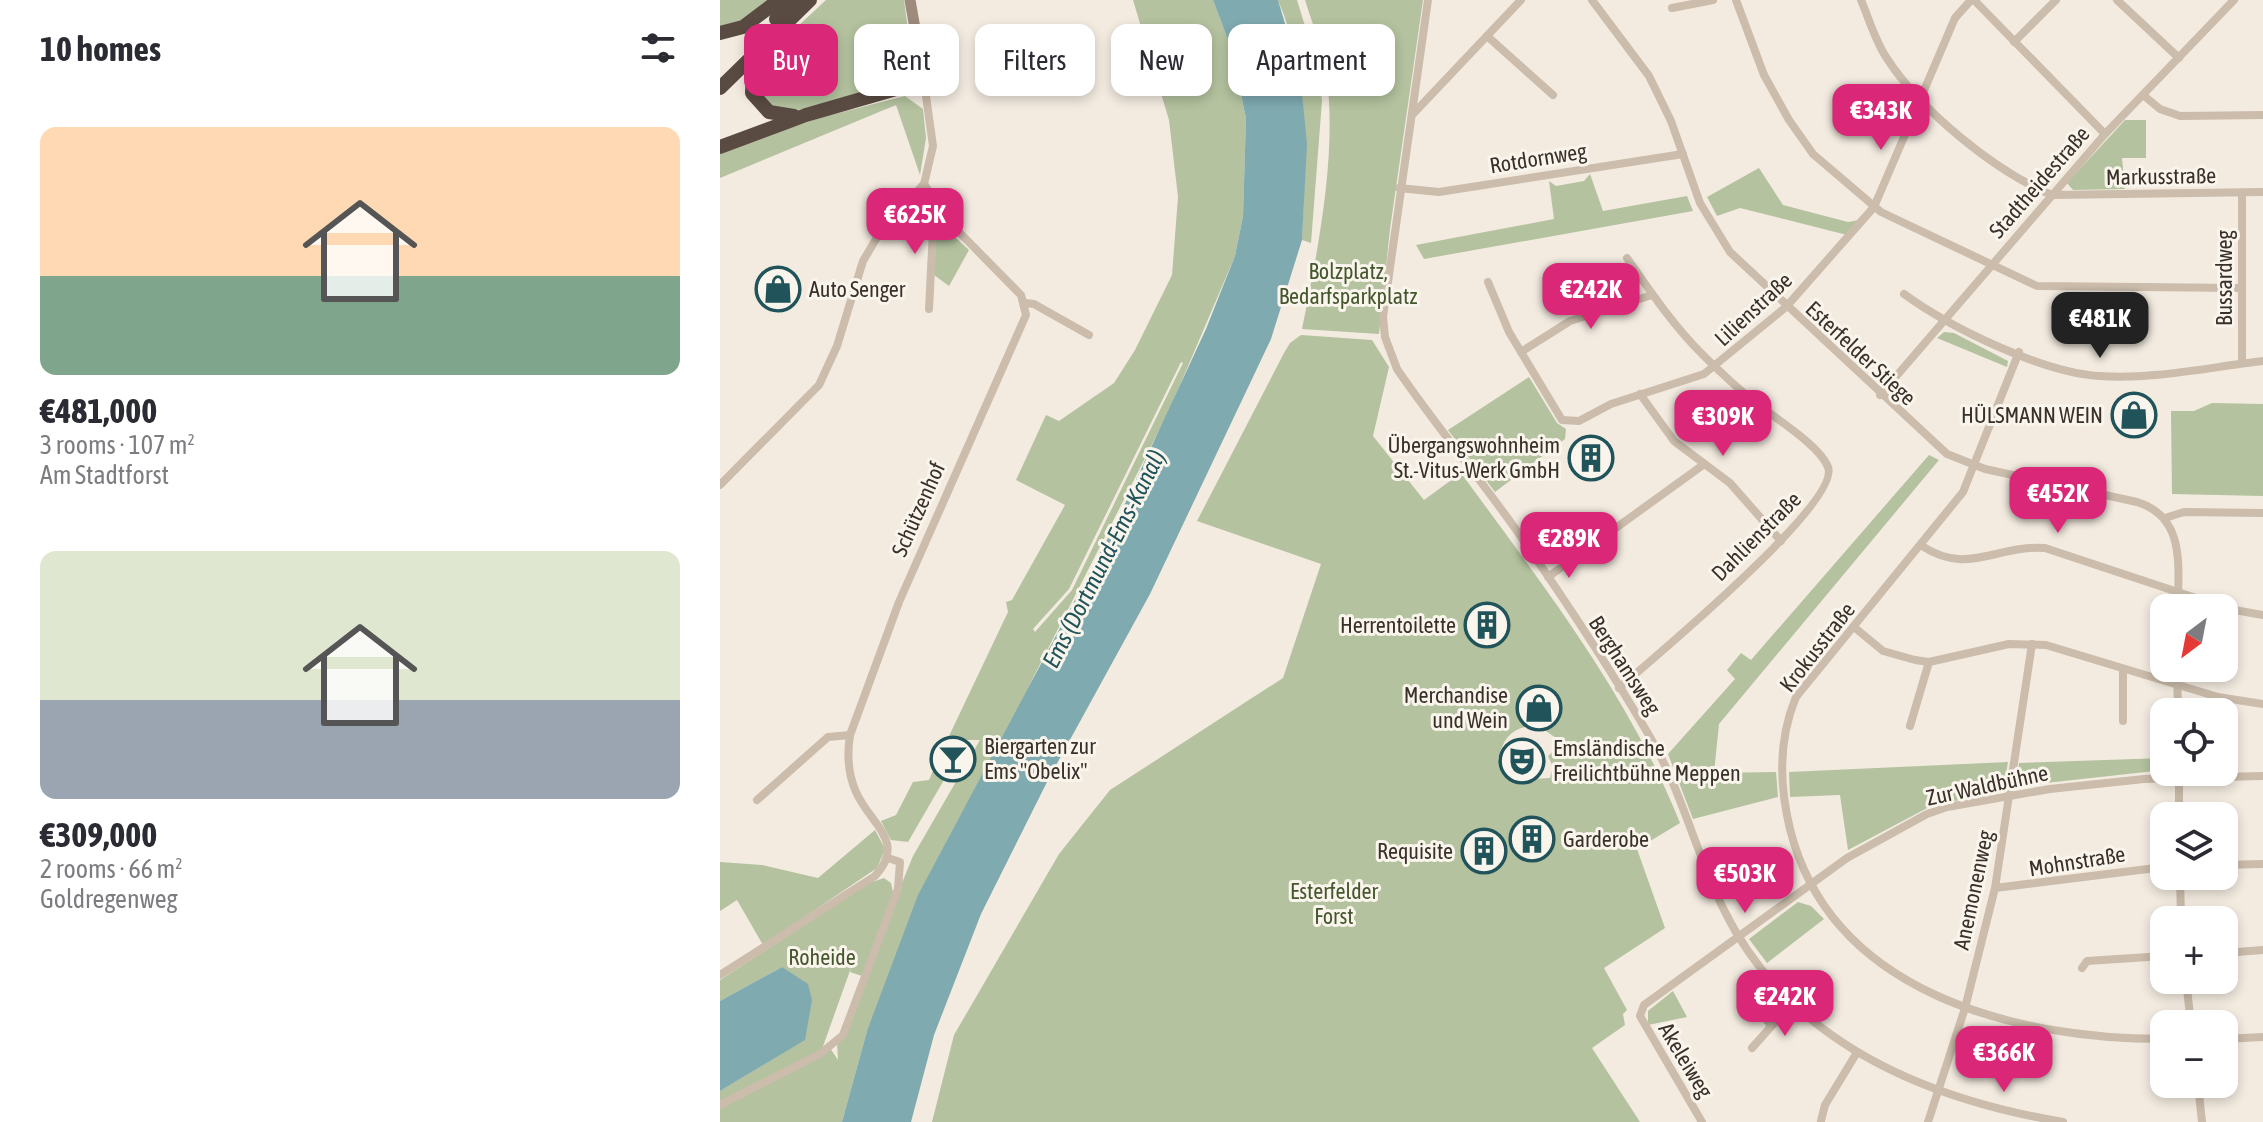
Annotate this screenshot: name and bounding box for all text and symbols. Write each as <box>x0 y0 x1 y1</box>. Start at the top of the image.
chip: Buy <box>744 24 838 96</box>
chip: Rent <box>854 24 959 96</box>
chip: Filters <box>975 24 1095 96</box>
chip: New <box>1111 24 1212 96</box>
chip: Apartment <box>1228 24 1395 96</box>
icon: filters <box>636 26 680 70</box>
text: 10 homes <box>40 29 161 68</box>
pin: €343K <box>1825 84 1937 152</box>
text: €343K <box>1850 95 1912 125</box>
street label: Stadtheidestraße <box>1983 121 2095 243</box>
street label: Rotdornweg <box>1488 137 1589 178</box>
street label: Markusstraße <box>2106 162 2216 190</box>
icon: home <box>288 179 432 323</box>
pin: €625K <box>859 188 971 256</box>
text: €625K <box>884 199 946 229</box>
street label: Bussardweg <box>2211 229 2237 326</box>
park label: Bolzplatz, Bedarfsparkplatz <box>1279 258 1417 309</box>
pin: €242K <box>1535 263 1647 331</box>
shop icon: Auto Senger <box>754 265 802 313</box>
street label: Lilienstraße <box>1709 267 1797 351</box>
text: €242K <box>1560 274 1622 304</box>
place label: Auto Senger <box>809 276 906 302</box>
pin: €481K <box>2044 292 2156 360</box>
street label: Esterfelder Stiege <box>1801 295 1921 411</box>
text: €481K <box>2069 303 2131 333</box>
pin: €309K <box>1667 390 1779 458</box>
text: €481,000 <box>40 391 157 430</box>
shop icon: HÜLSMANN WEIN <box>2110 391 2158 439</box>
text: €309K <box>1692 401 1754 431</box>
place label: HÜLSMANN WEIN <box>1961 402 2103 428</box>
text: 3 rooms · 107 m² <box>40 430 195 460</box>
place label: Übergangswohnheim St.-Vitus-Werk GmbH <box>1387 432 1560 483</box>
building icon: Übergangswohnheim St.-Vitus-Werk GmbH <box>1567 434 1615 482</box>
water label: Ems (Dortmund-Ems-Kanal) <box>1037 445 1170 672</box>
street label: Schützenhof <box>886 458 950 560</box>
text: Am Stadtforst <box>40 460 169 490</box>
pin: €452K <box>2002 467 2114 535</box>
text: €452K <box>2027 478 2089 508</box>
street label: Dahlienstraße <box>1706 486 1806 586</box>
pin: €289K <box>1513 512 1625 580</box>
text: €289K <box>1538 523 1600 553</box>
north arrow <box>2150 594 2238 682</box>
map controls <box>2150 594 2238 1098</box>
street label: Krokusstraße <box>1774 597 1860 697</box>
building icon: Herrentoilette <box>1463 601 1511 649</box>
icon: home <box>288 603 432 747</box>
street label: Berghamsweg <box>1583 611 1667 720</box>
place label: Herrentoilette <box>1340 612 1456 638</box>
place label: Merchandise und Wein <box>1404 682 1508 733</box>
shop icon: Merchandise und Wein <box>1515 684 1563 732</box>
button: locate <box>2150 698 2238 786</box>
place label: Biergarten zur Ems "Obelix" <box>984 733 1096 784</box>
bar icon: Biergarten zur Ems "Obelix" <box>929 735 977 783</box>
place label: Emsländische Freilichtbühne Meppen <box>1553 735 1741 786</box>
theatre icon: Emsländische Freilichtbühne Meppen <box>1498 737 1546 785</box>
street label: Zur Waldbühne <box>1924 759 2050 811</box>
button: layers <box>2150 802 2238 890</box>
text: €309,000 <box>40 815 157 854</box>
building icon: Garderobe <box>1508 815 1556 863</box>
place label: Garderobe <box>1563 826 1649 852</box>
building icon: Requisite <box>1460 827 1508 875</box>
street label: Anemonenweg <box>1948 827 1998 952</box>
place label: Requisite <box>1377 838 1453 864</box>
street label: Mohnstraße <box>2027 841 2127 881</box>
pin: €503K <box>1689 847 1801 915</box>
text: 2 rooms · 66 m² <box>40 854 182 884</box>
text: €503K <box>1714 858 1776 888</box>
park label: Esterfelder Forst <box>1290 878 1379 929</box>
text: Goldregenweg <box>40 884 178 914</box>
button: + <box>2150 906 2238 994</box>
park label: Roheide <box>788 944 856 970</box>
pin: €242K <box>1729 970 1841 1038</box>
text: €242K <box>1754 981 1816 1011</box>
button: − <box>2150 1010 2238 1098</box>
street label: Akeleiweg <box>1653 1018 1719 1103</box>
pin: €366K <box>1948 1026 2060 1094</box>
text: €366K <box>1973 1037 2035 1067</box>

